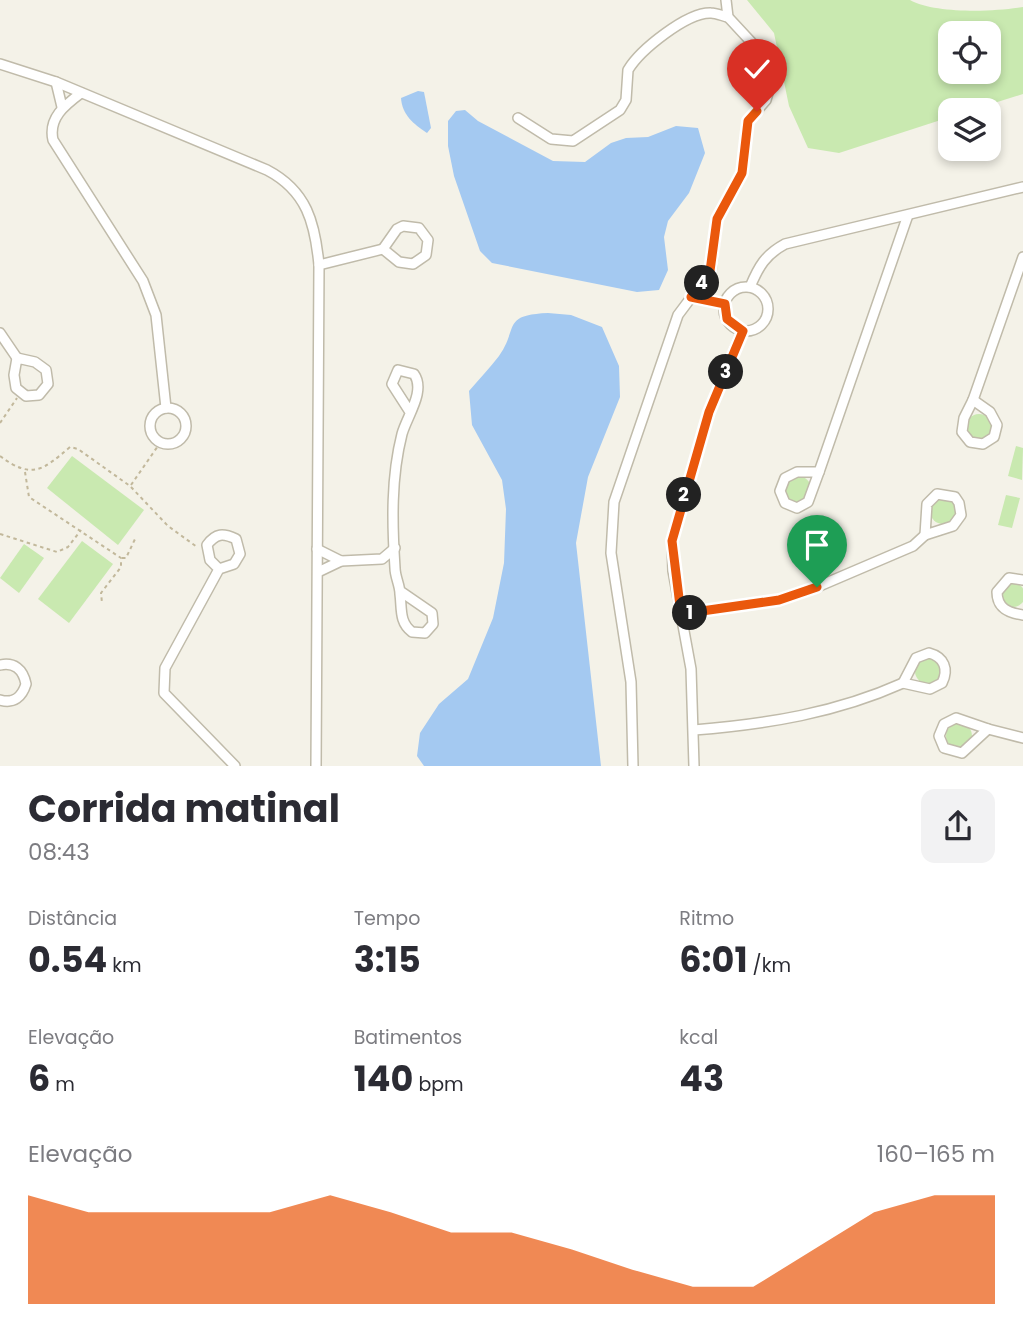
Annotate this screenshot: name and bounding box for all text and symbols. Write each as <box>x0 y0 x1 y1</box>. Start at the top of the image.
map controls <box>938 21 1001 161</box>
button: locate <box>938 21 1001 84</box>
pin <box>727 39 787 111</box>
icon: check <box>738 50 776 88</box>
button: layers <box>938 98 1001 161</box>
pin: 4 <box>684 266 720 300</box>
text: 4 <box>695 269 708 296</box>
pin: 3 <box>708 354 744 390</box>
text: 3 <box>720 358 731 385</box>
pin: 2 <box>666 477 702 512</box>
text: 2 <box>678 481 689 508</box>
pin <box>787 515 847 587</box>
icon: arrive <box>798 526 836 564</box>
pin: 1 <box>672 596 708 630</box>
text: 1 <box>686 599 693 626</box>
text: Corrida matinal <box>28 782 340 835</box>
button: share <box>921 789 995 863</box>
text: 08:43 <box>28 836 90 868</box>
text: Distância <box>28 905 117 932</box>
text: Tempo <box>354 905 420 932</box>
text: Ritmo <box>679 905 734 932</box>
text: 0.54 <box>28 935 107 984</box>
text: 3:15 <box>354 935 421 984</box>
text: 6:01 <box>679 935 748 984</box>
text: km <box>107 952 142 979</box>
text: /km <box>748 952 791 979</box>
text: Elevação <box>28 1024 114 1051</box>
text: Batimentos <box>354 1024 462 1051</box>
text: kcal <box>679 1024 718 1051</box>
text: 6 <box>28 1054 50 1103</box>
text: 140 <box>354 1054 413 1103</box>
text: 43 <box>679 1054 724 1103</box>
text: m <box>50 1071 75 1098</box>
text: bpm <box>413 1071 464 1098</box>
text: Elevação <box>28 1138 132 1170</box>
text: 160–165 m <box>877 1138 995 1170</box>

